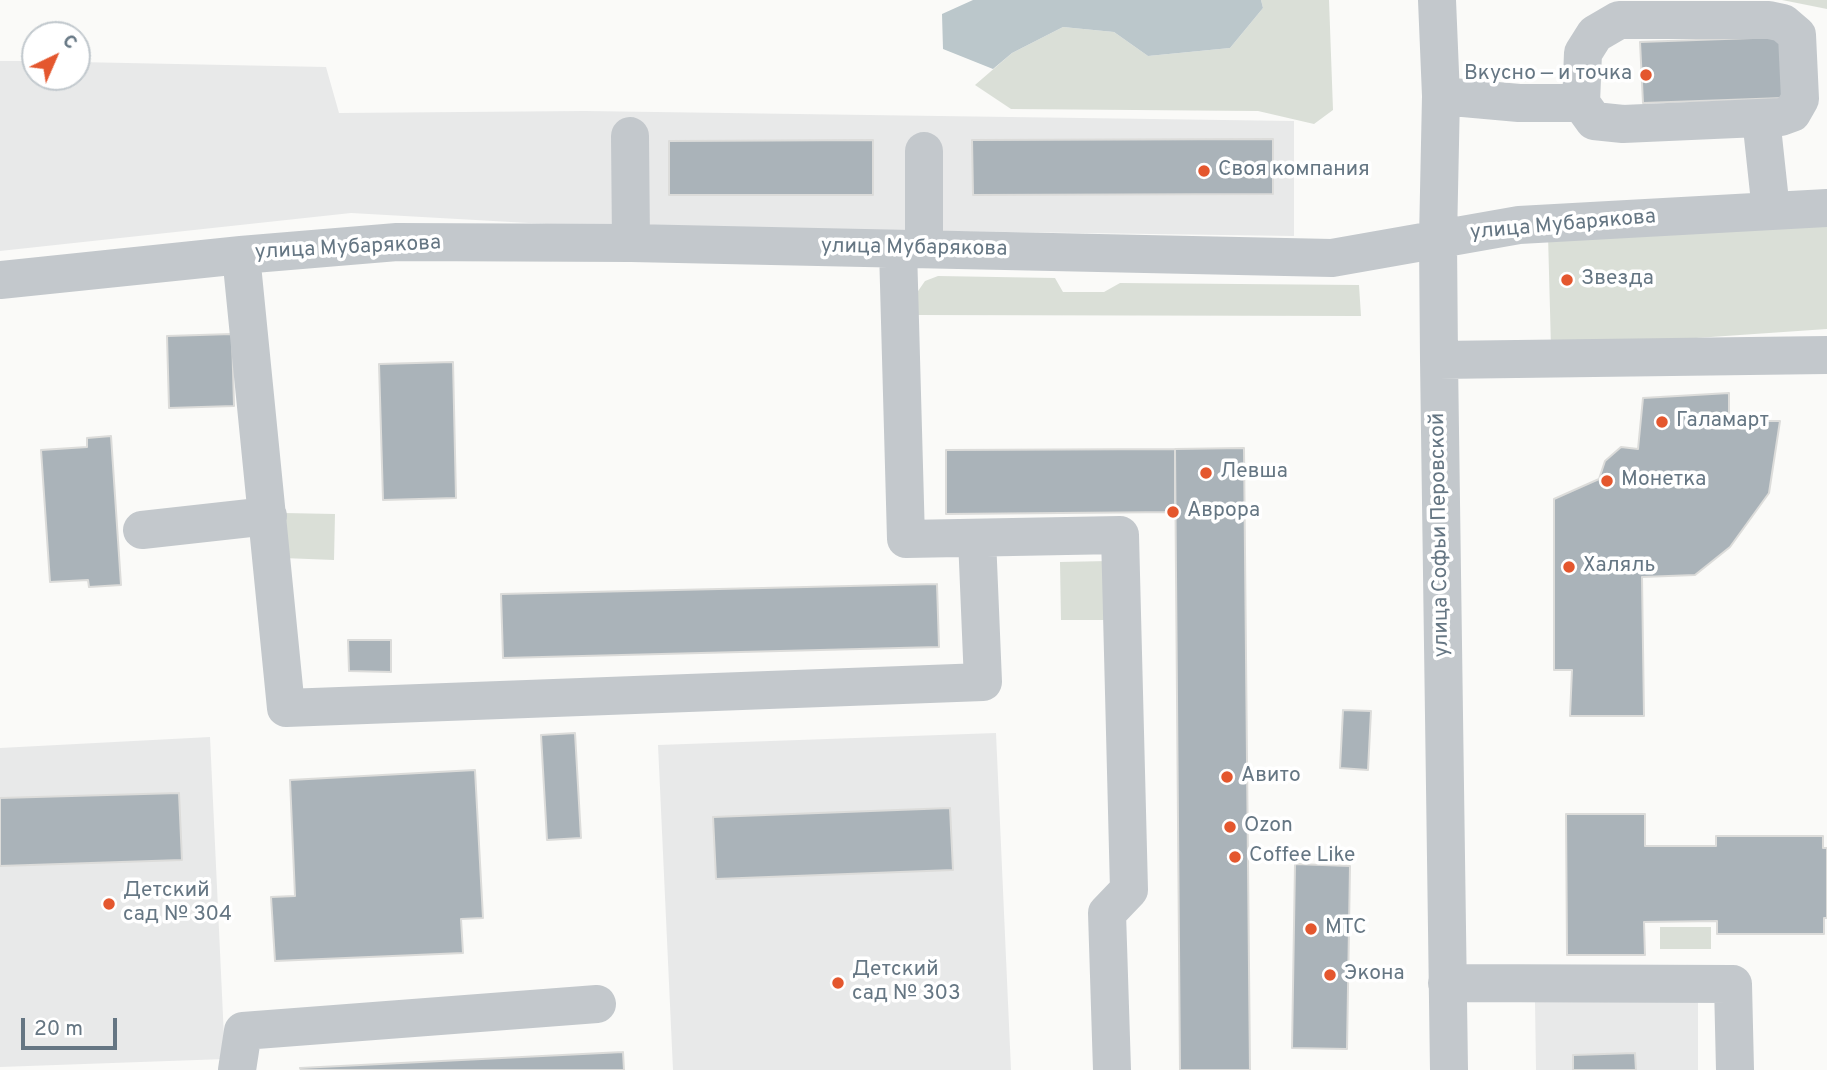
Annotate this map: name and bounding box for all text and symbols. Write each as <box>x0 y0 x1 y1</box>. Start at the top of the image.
north arrow <box>21 21 91 91</box>
text: С <box>56 29 82 55</box>
place label: Вкусно — и точка <box>1464 62 1632 88</box>
marker: Вкусно — и точка <box>1638 67 1654 83</box>
place label: Своя компания <box>1218 158 1370 184</box>
marker: Своя компания <box>1196 163 1212 179</box>
street label: улица Мубарякова <box>1469 205 1657 247</box>
street label: улица Мубарякова <box>254 232 442 266</box>
street label: улица Мубарякова <box>820 235 1008 263</box>
place label: Звезда <box>1581 267 1654 293</box>
marker: Звезда <box>1559 272 1575 288</box>
place label: Галамарт <box>1676 409 1769 435</box>
street label: улица Софьи Перовской <box>1426 412 1456 658</box>
marker: Галамарт <box>1654 414 1670 430</box>
place label: Левша <box>1220 460 1288 486</box>
marker: Левша <box>1198 465 1214 481</box>
place label: Монетка <box>1621 468 1706 494</box>
marker: Монетка <box>1599 473 1615 489</box>
place label: Аврора <box>1187 499 1260 525</box>
marker: Аврора <box>1165 504 1181 520</box>
place label: Халяль <box>1583 554 1655 580</box>
marker: Халяль <box>1561 559 1577 575</box>
place label: Авито <box>1241 764 1301 790</box>
marker: Авито <box>1219 769 1235 785</box>
place label: Ozon <box>1244 814 1293 840</box>
marker: Ozon <box>1222 819 1238 835</box>
place label: Coffee Like <box>1249 844 1355 870</box>
marker: Coffee Like <box>1227 849 1243 865</box>
place label: Детский сад № 304 <box>123 879 232 929</box>
marker: Детский сад № 304 <box>101 896 117 912</box>
place label: МТС <box>1325 916 1367 942</box>
marker: МТС <box>1303 921 1319 937</box>
place label: Детский сад № 303 <box>852 958 961 1008</box>
place label: Экона <box>1344 962 1405 988</box>
marker: Экона <box>1322 967 1338 983</box>
marker: Детский сад № 303 <box>830 975 846 991</box>
scale bar <box>24 1004 121 1048</box>
text: 20 m <box>34 1016 83 1043</box>

